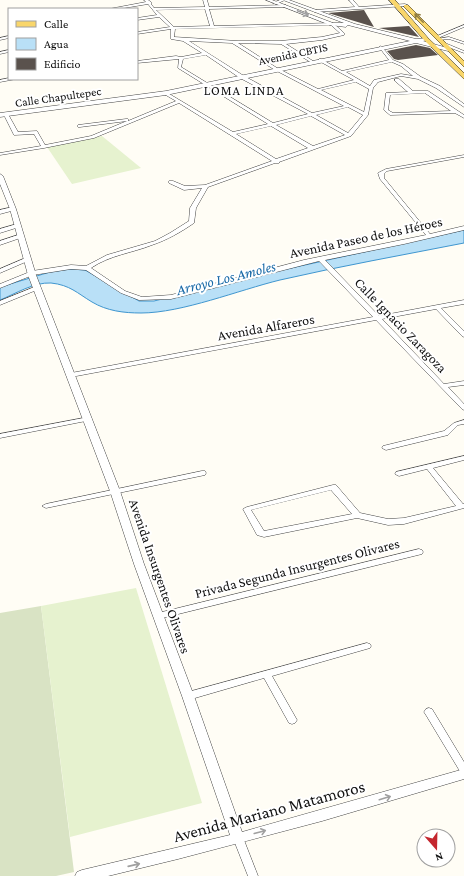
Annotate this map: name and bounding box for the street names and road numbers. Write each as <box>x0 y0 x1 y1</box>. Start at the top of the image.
street label: Avenida CBTIS <box>257 40 329 68</box>
street label: Calle Chapultepec <box>14 84 102 110</box>
street label: Avenida Paseo de los Héroes <box>288 213 444 261</box>
street label: Calle Ignacio Zaragoza <box>352 274 451 376</box>
street label: Avenida Alfareros <box>216 311 316 343</box>
street label: Avenida Insurgentes Olivares <box>126 497 194 655</box>
street label: Privada Segunda Insurgentes Olivares <box>193 535 401 601</box>
street label: Avenida Mariano Matamoros <box>171 777 367 846</box>

